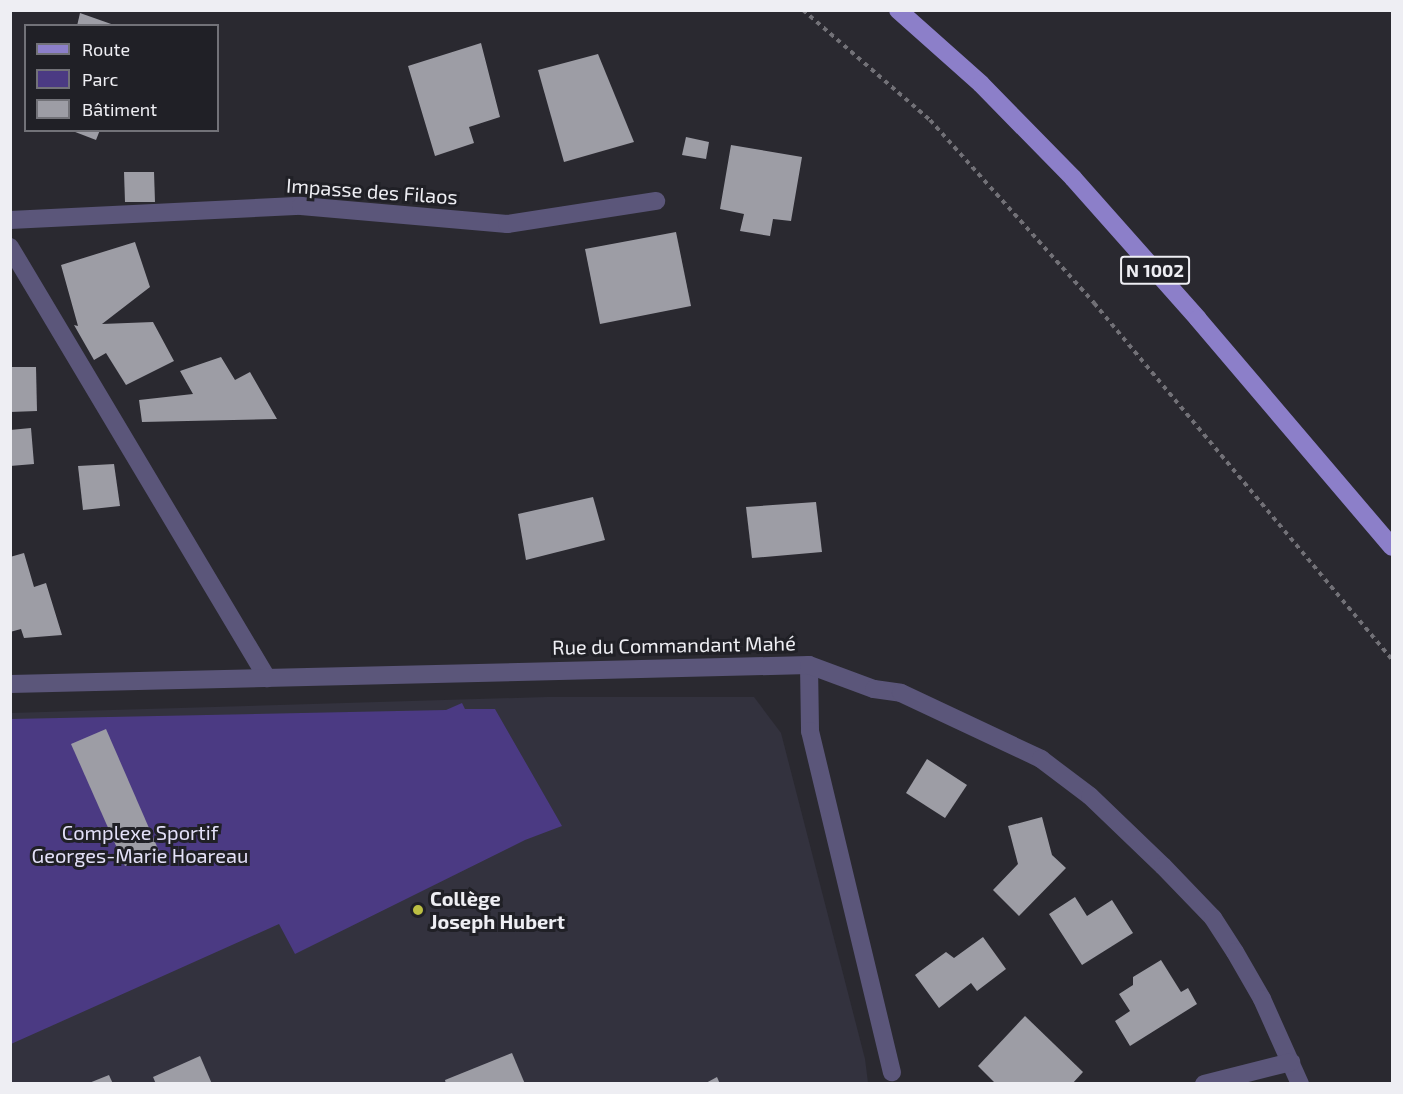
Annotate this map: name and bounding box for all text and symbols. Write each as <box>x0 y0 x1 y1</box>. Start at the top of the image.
legend <box>24 24 219 132</box>
text: Route <box>82 38 130 60</box>
text: Parc <box>82 68 118 90</box>
text: Bâtiment <box>82 98 157 120</box>
street label: Impasse des Filaos <box>285 173 459 209</box>
road number: N 1002 <box>1119 255 1191 285</box>
street label: Rue du Commandant Mahé <box>552 631 796 659</box>
park label: Complexe Sportif Georges-Marie Hoareau <box>32 821 248 868</box>
place label: Collège Joseph Hubert <box>430 886 565 933</box>
marker: Collège Joseph Hubert <box>411 903 425 917</box>

